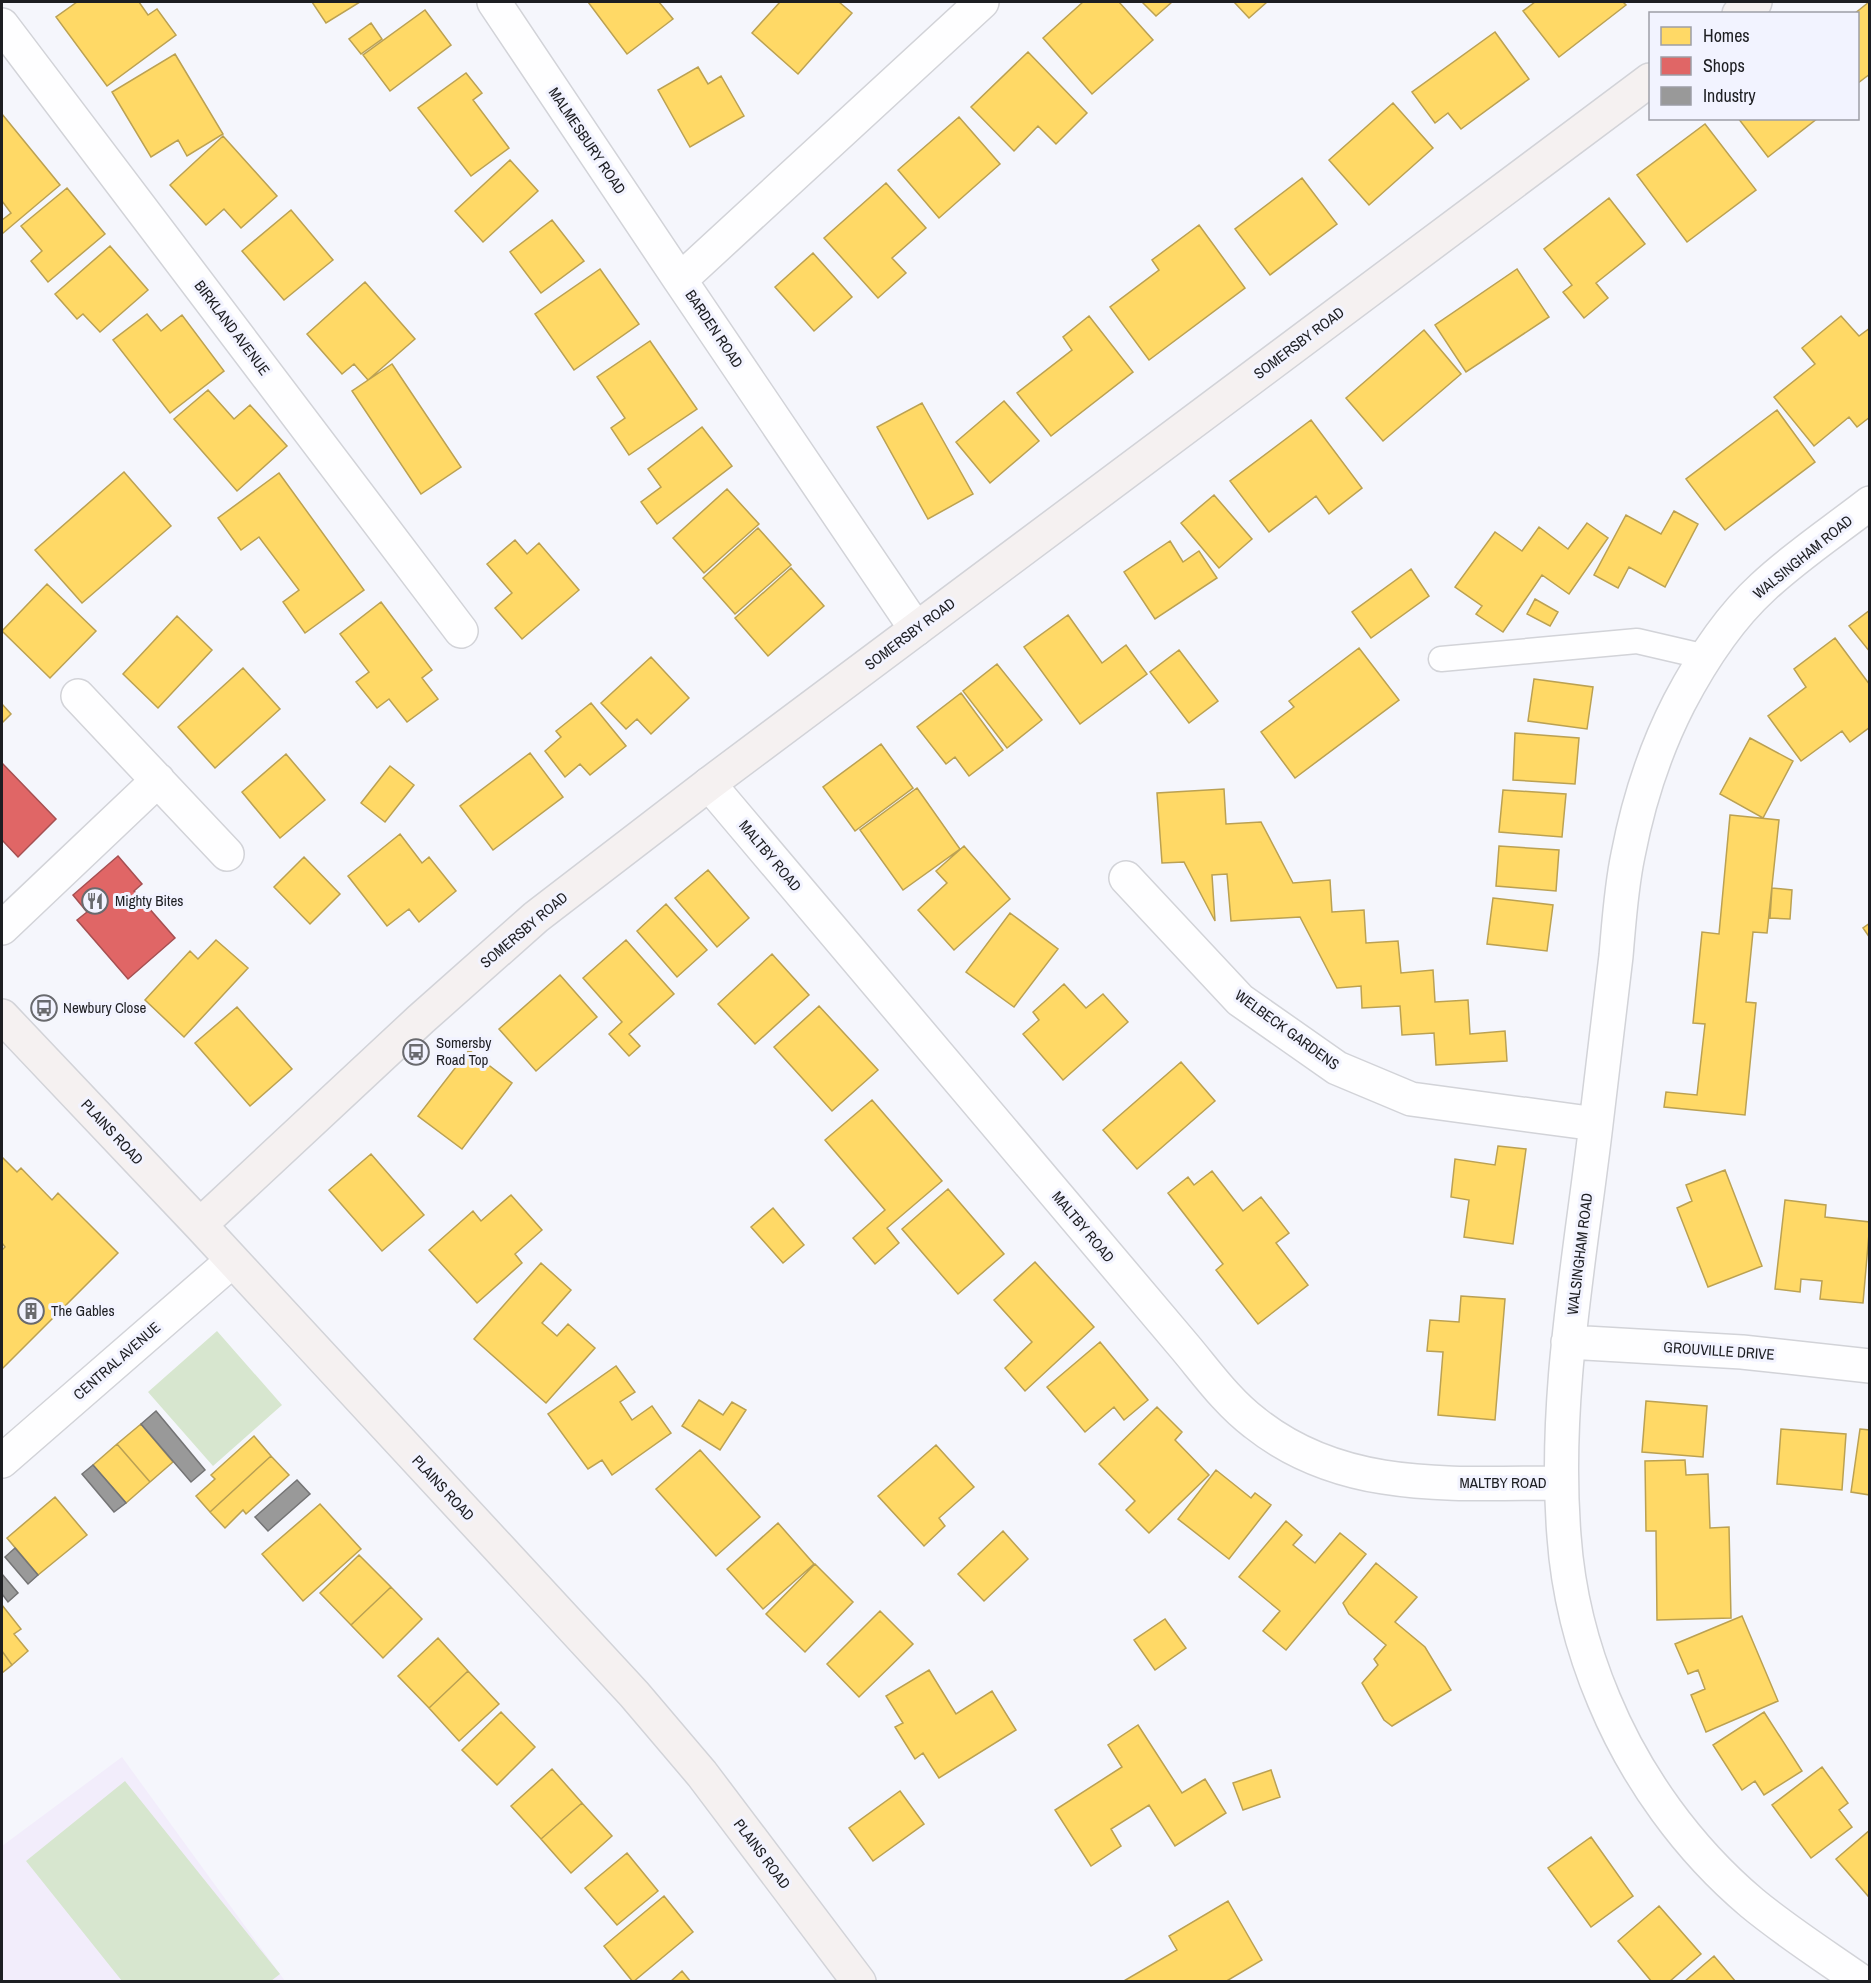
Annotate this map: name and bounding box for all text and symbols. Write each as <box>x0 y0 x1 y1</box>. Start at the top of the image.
legend <box>1649 12 1859 120</box>
text: Homes <box>1703 23 1750 48</box>
text: Shops <box>1703 53 1745 78</box>
street label: MALMESBURY ROAD <box>544 83 631 198</box>
text: Industry <box>1703 83 1756 108</box>
street label: BIRKLAND AVENUE <box>190 276 275 380</box>
street label: BARDEN ROAD <box>680 285 748 372</box>
street label: SOMERSBY ROAD <box>1249 302 1348 384</box>
street label: WALSINGHAM ROAD <box>1748 510 1857 603</box>
street label: SOMERSBY ROAD <box>860 593 959 675</box>
street label: MALTBY ROAD <box>734 816 806 896</box>
restaurant icon: Mighty Bites <box>80 886 110 916</box>
street label: SOMERSBY ROAD <box>475 887 572 973</box>
place label: Mighty Bites <box>115 890 183 911</box>
street label: WELBECK GARDENS <box>1231 985 1344 1075</box>
bus stop icon: Newbury Close <box>29 993 59 1023</box>
place label: Newbury Close <box>63 997 147 1018</box>
place label: Somersby Road Top <box>436 1032 492 1070</box>
bus stop icon: Somersby Road Top <box>401 1037 431 1067</box>
street label: PLAINS ROAD <box>76 1094 148 1169</box>
street label: MALTBY ROAD <box>1047 1187 1119 1267</box>
street label: WALSINGHAM ROAD <box>1562 1192 1597 1316</box>
building icon: The Gables <box>16 1296 46 1326</box>
place label: The Gables <box>51 1300 115 1321</box>
street label: CENTRAL AVENUE <box>69 1317 165 1404</box>
street label: GROUVILLE DRIVE <box>1663 1336 1775 1365</box>
street label: PLAINS ROAD <box>407 1450 479 1525</box>
street label: MALTBY ROAD <box>1459 1472 1547 1493</box>
street label: PLAINS ROAD <box>729 1814 796 1893</box>

